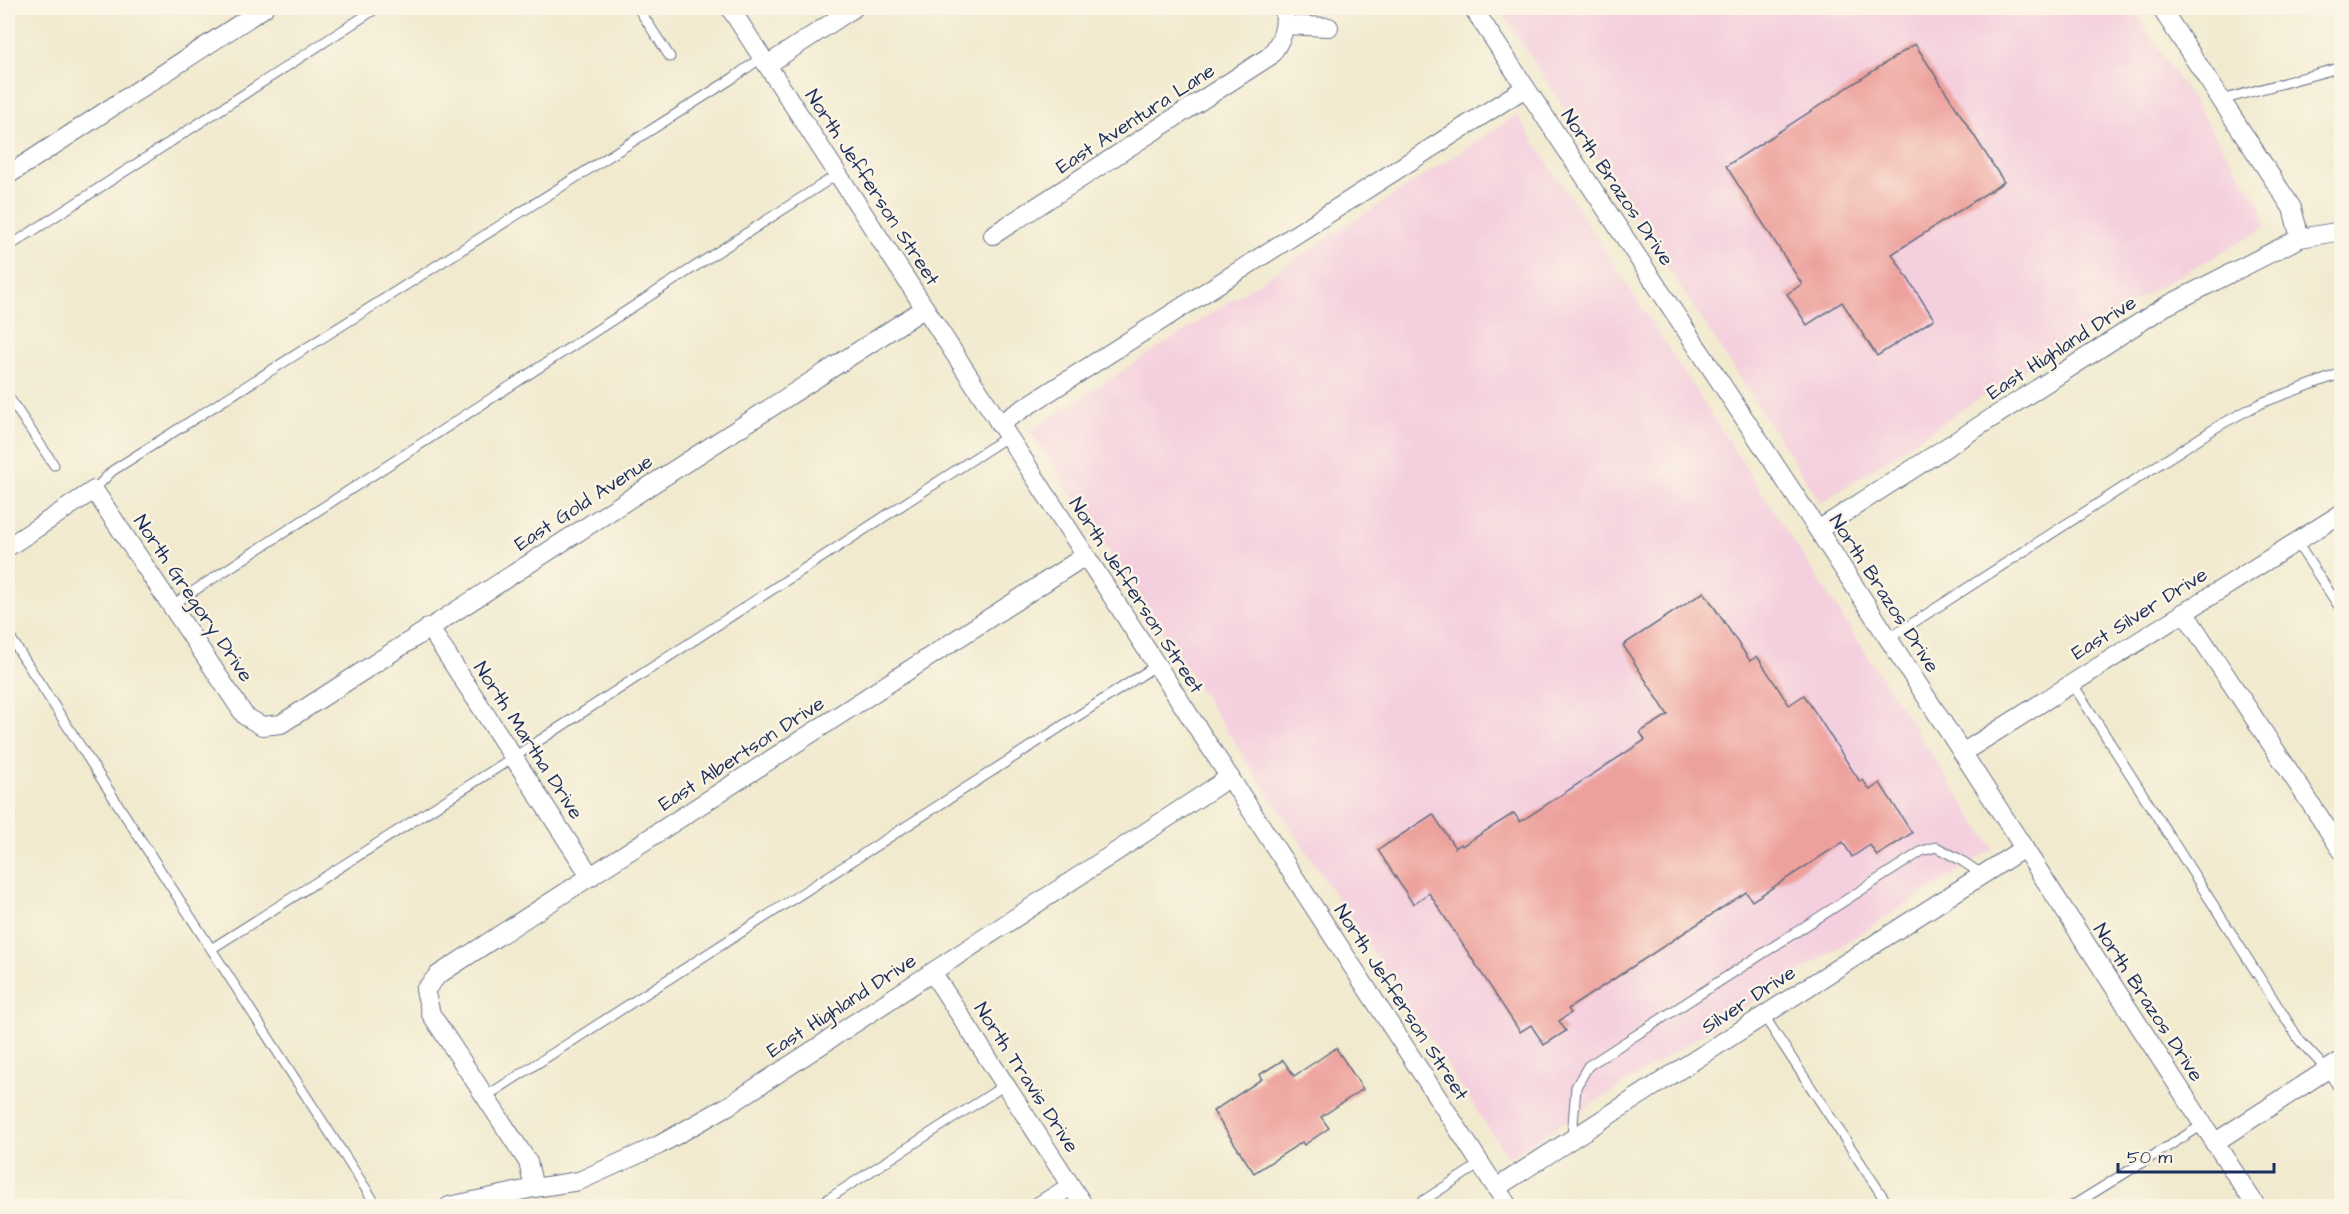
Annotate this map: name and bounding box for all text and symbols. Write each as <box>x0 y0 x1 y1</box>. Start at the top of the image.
street label: East Aventura Lane <box>1051 57 1221 181</box>
street label: North Jefferson Street <box>798 84 946 291</box>
street label: North Brazos Drive <box>1554 104 1680 272</box>
street label: East Highland Drive <box>1981 289 2143 408</box>
street label: East Gold Avenue <box>509 448 658 558</box>
street label: North Jefferson Street <box>1062 492 1210 699</box>
street label: North Gregory Drive <box>126 509 260 688</box>
street label: North Brazos Drive <box>1822 509 1946 678</box>
street label: East Silver Drive <box>2066 561 2213 667</box>
street label: North Martha Drive <box>467 656 590 825</box>
street label: East Albertson Drive <box>653 689 830 818</box>
street label: North Jefferson Street <box>1327 899 1475 1106</box>
street label: North Brazos Drive <box>2086 918 2210 1087</box>
street label: East Highland Drive <box>761 947 923 1066</box>
street label: Silver Drive <box>1696 959 1801 1041</box>
street label: North Travis Drive <box>967 997 1085 1158</box>
scale bar <box>2118 1136 2274 1174</box>
text: 50 m <box>2127 1145 2172 1170</box>

